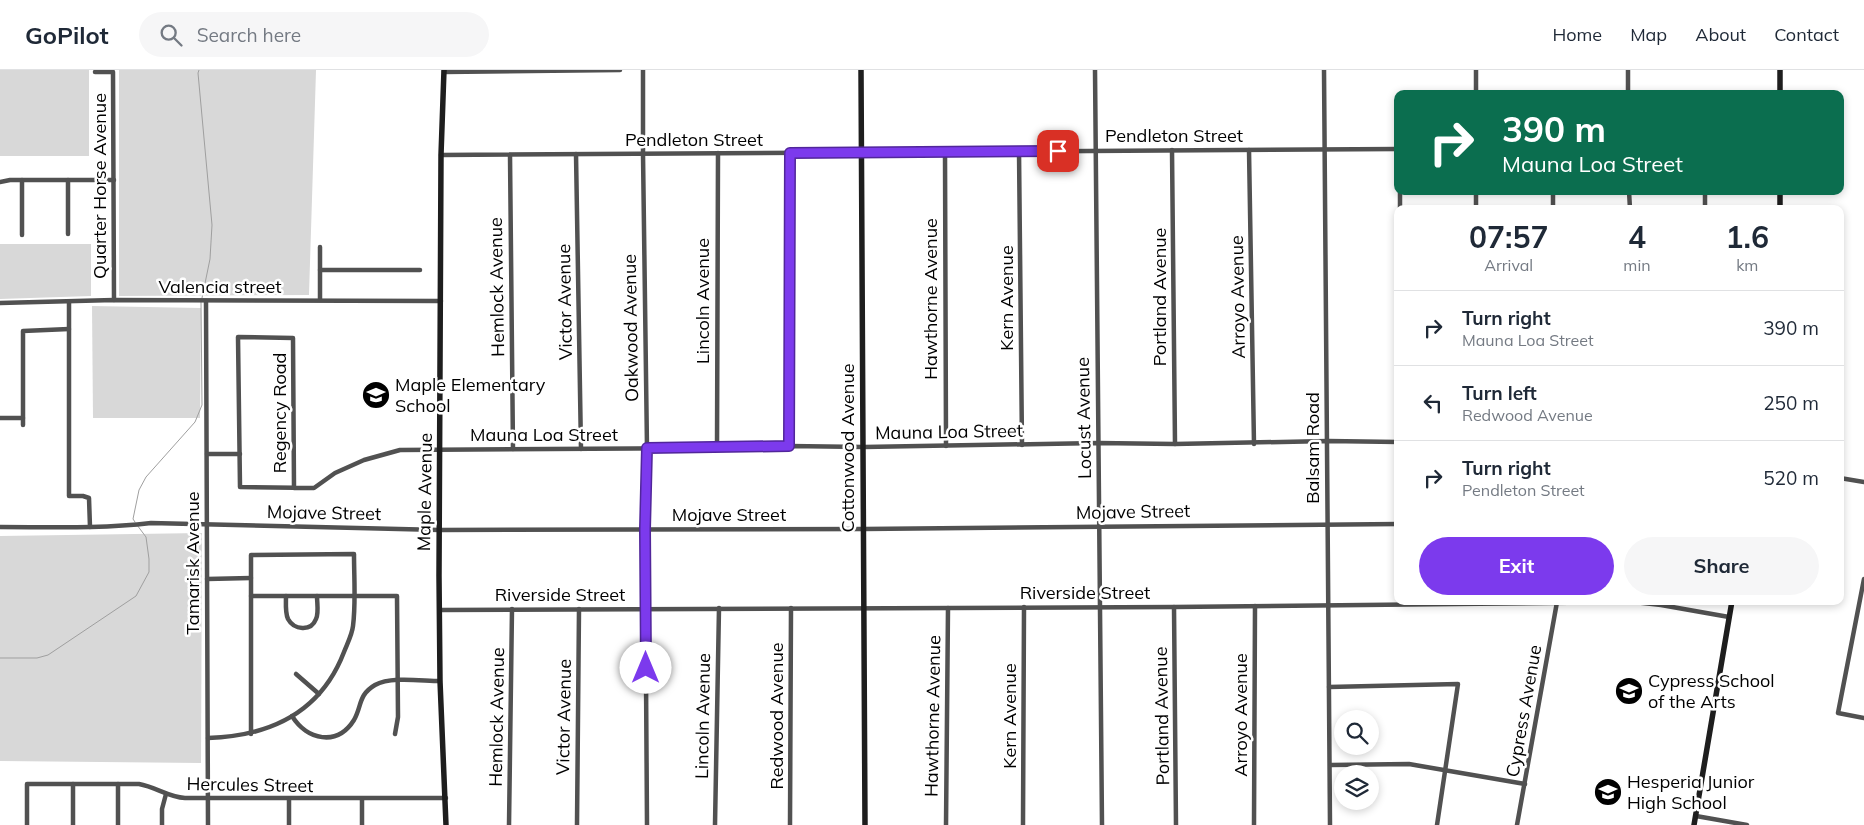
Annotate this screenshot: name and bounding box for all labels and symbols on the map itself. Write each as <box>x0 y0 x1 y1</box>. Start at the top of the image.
street label: Quarter Horse Avenue <box>88 93 111 279</box>
street label: Pendleton Street <box>1105 124 1243 147</box>
street label: Pendleton Street <box>625 128 763 151</box>
pin <box>1037 130 1079 172</box>
street label: Hemlock Avenue <box>484 217 509 357</box>
street label: Hawthorne Avenue <box>919 218 942 380</box>
street label: Portland Avenue <box>1148 228 1171 366</box>
street label: Arroyo Avenue <box>1225 235 1250 359</box>
street label: Lincoln Avenue <box>691 238 714 364</box>
street label: Victor Avenue <box>552 244 577 360</box>
street label: Kern Avenue <box>995 245 1018 351</box>
street label: Oakwood Avenue <box>618 254 643 402</box>
street label: Valencia street <box>158 275 282 298</box>
street label: Regency Road <box>268 353 291 473</box>
street label: Locust Avenue <box>1071 357 1096 479</box>
street label: Cottonwood Avenue <box>836 363 859 533</box>
place label: Maple Elementary School <box>395 373 546 417</box>
school or university icon: Maple Elementary School <box>361 380 391 410</box>
street label: Balsam Road <box>1301 392 1324 504</box>
street label: Mauna Loa Street <box>875 419 1023 444</box>
street label: Mauna Loa Street <box>470 423 618 446</box>
street label: Maple Avenue <box>412 433 437 551</box>
street label: Tamarisk Avenue <box>181 491 204 635</box>
street label: Mojave Street <box>1076 499 1190 524</box>
street label: Mojave Street <box>267 500 381 525</box>
street label: Mojave Street <box>672 503 786 526</box>
street label: Riverside Street <box>1020 581 1150 604</box>
street label: Riverside Street <box>495 583 625 606</box>
street label: Hawthorne Avenue <box>920 635 945 797</box>
position arrow <box>619 641 671 693</box>
street label: Redwood Avenue <box>765 642 788 790</box>
street label: Cypress Avenue <box>1501 643 1546 779</box>
street label: Portland Avenue <box>1149 646 1174 786</box>
street label: Hemlock Avenue <box>484 647 509 787</box>
street label: Lincoln Avenue <box>690 653 715 779</box>
street label: Arroyo Avenue <box>1229 653 1252 777</box>
street label: Victor Avenue <box>551 659 576 775</box>
street label: Kern Avenue <box>998 663 1021 769</box>
place label: Cypress School of the Arts <box>1648 669 1775 713</box>
school or university icon: Cypress School of the Arts <box>1614 676 1644 706</box>
place label: Hesperia Junior High School <box>1627 770 1755 814</box>
street label: Hercules Street <box>186 772 314 797</box>
school or university icon: Hesperia Junior High School <box>1593 777 1623 807</box>

